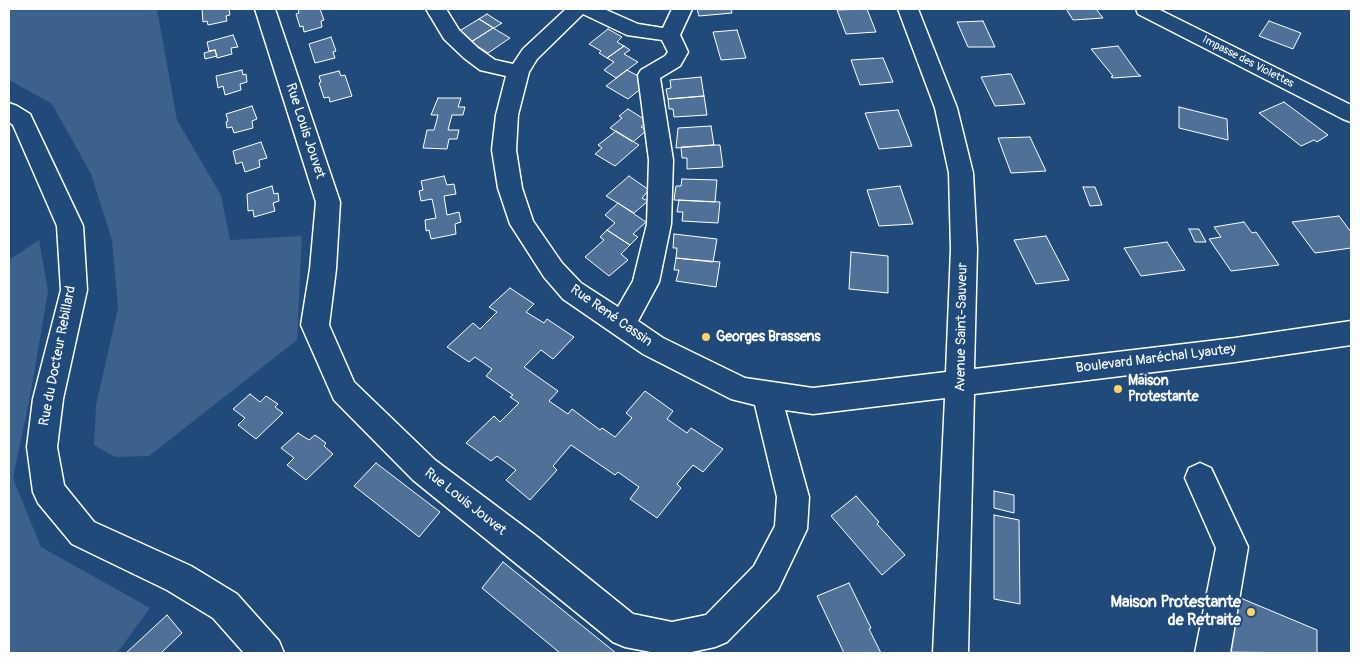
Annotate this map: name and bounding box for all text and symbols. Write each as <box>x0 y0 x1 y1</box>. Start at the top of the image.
street label: Impasse des Violettes <box>1200 33 1296 91</box>
street label: Rue Louis Jouvet <box>282 81 328 181</box>
street label: Avenue Saint-Sauveur <box>952 262 972 392</box>
street label: Rue René Cassin <box>567 282 655 350</box>
street label: Rue du Docteur Rebillard <box>36 285 80 427</box>
place label: Georges Brassens <box>716 329 820 345</box>
marker: Georges Brassens <box>700 331 712 343</box>
street label: Boulevard Maréchal Lyautey <box>1075 341 1237 377</box>
place label: Maison Protestante <box>1128 373 1199 406</box>
marker: Maison Protestante <box>1112 383 1124 395</box>
street label: Rue Louis Jouvet <box>421 465 509 539</box>
place label: Maison Protestante de Retraite <box>1110 593 1241 631</box>
marker: Maison Protestante de Retraite <box>1245 606 1257 618</box>

